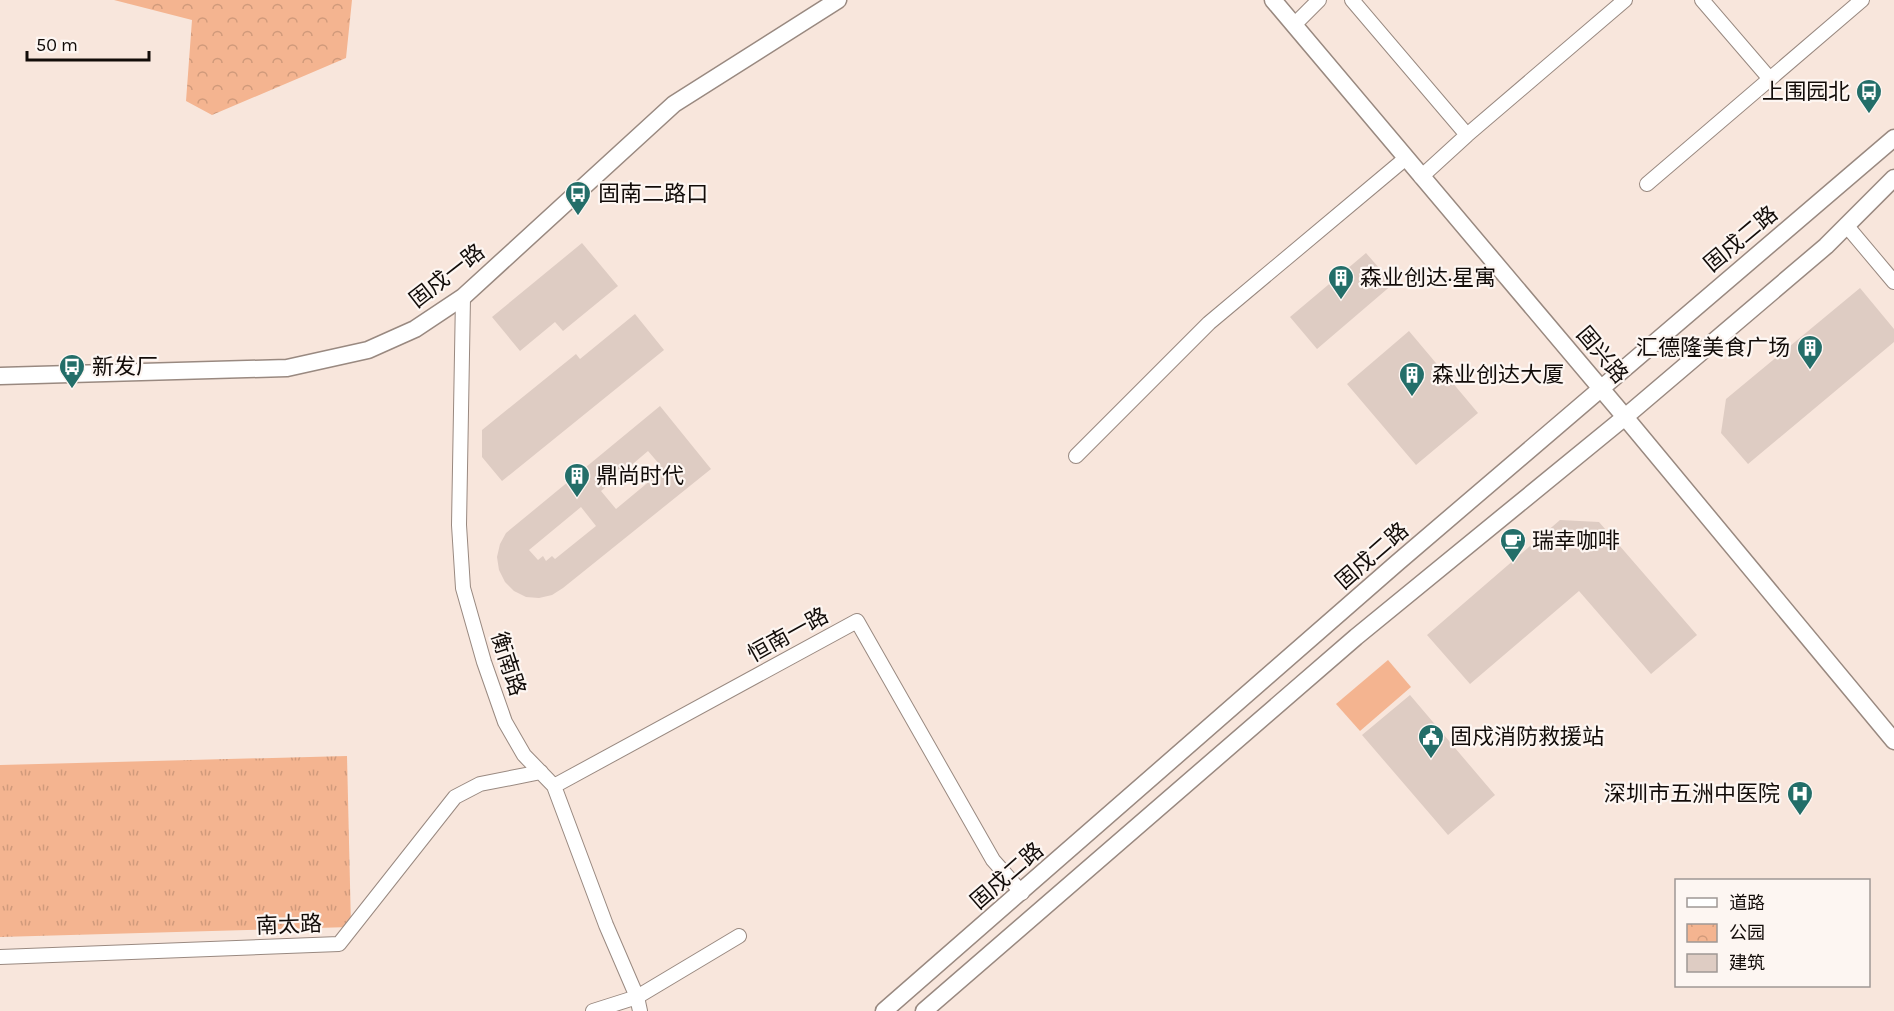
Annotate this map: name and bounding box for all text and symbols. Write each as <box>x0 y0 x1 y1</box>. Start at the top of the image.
scale bar <box>27 24 148 62</box>
text: 50 m <box>36 34 78 56</box>
bus stop icon: 上围园北 <box>1854 77 1884 115</box>
place label: 上围园北 <box>1762 79 1850 105</box>
bus stop icon: 固南二路口 <box>563 179 593 217</box>
place label: 固南二路口 <box>598 181 708 207</box>
street label: 固戍二路 <box>1699 201 1783 277</box>
street label: 固戍一路 <box>404 239 490 313</box>
building icon: 森业创达·星寓 <box>1326 263 1356 301</box>
place label: 森业创达·星寓 <box>1360 265 1496 291</box>
street label: 固兴路 <box>1571 321 1633 389</box>
building icon: 汇德隆美食广场 <box>1795 333 1825 371</box>
place label: 汇德隆美食广场 <box>1636 335 1790 361</box>
bus stop icon: 新发厂 <box>57 352 87 390</box>
place label: 新发厂 <box>92 354 158 380</box>
building icon: 森业创达大厦 <box>1397 360 1427 398</box>
place label: 森业创达大厦 <box>1432 362 1564 388</box>
building icon: 鼎尚时代 <box>562 461 592 499</box>
place label: 鼎尚时代 <box>596 463 684 489</box>
street label: 固戍二路 <box>1330 517 1414 595</box>
cafe icon: 瑞幸咖啡 <box>1498 526 1528 564</box>
place label: 瑞幸咖啡 <box>1532 528 1620 554</box>
street label: 恒南一路 <box>743 602 833 668</box>
street label: 衡南路 <box>485 629 531 699</box>
public building icon: 固戍消防救援站 <box>1416 722 1446 760</box>
place label: 固戍消防救援站 <box>1450 724 1604 750</box>
hospital icon: 深圳市五洲中医院 <box>1785 779 1815 817</box>
place label: 深圳市五洲中医院 <box>1604 781 1780 807</box>
street label: 固戍二路 <box>965 837 1049 915</box>
legend <box>1675 879 1870 987</box>
text: 道路 <box>1729 892 1765 914</box>
street label: 南太路 <box>256 911 322 939</box>
text: 公园 <box>1729 922 1765 944</box>
text: 建筑 <box>1729 952 1765 974</box>

